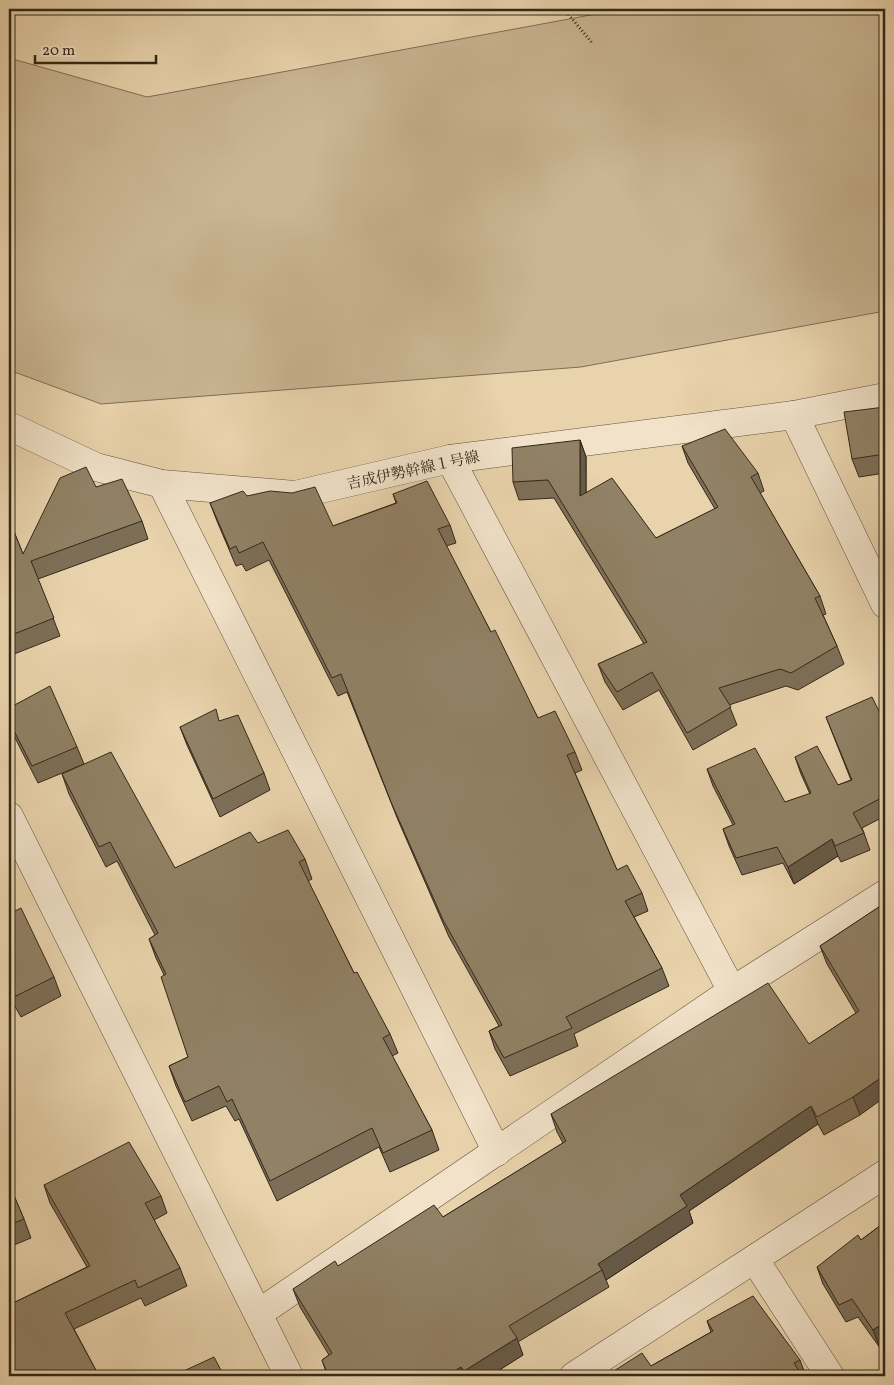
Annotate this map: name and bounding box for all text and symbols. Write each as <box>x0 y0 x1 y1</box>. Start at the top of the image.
scale bar <box>35 32 156 64</box>
text: 20 m <box>42 41 75 62</box>
street label: 吉成伊勢幹線１号線 <box>345 447 482 496</box>

